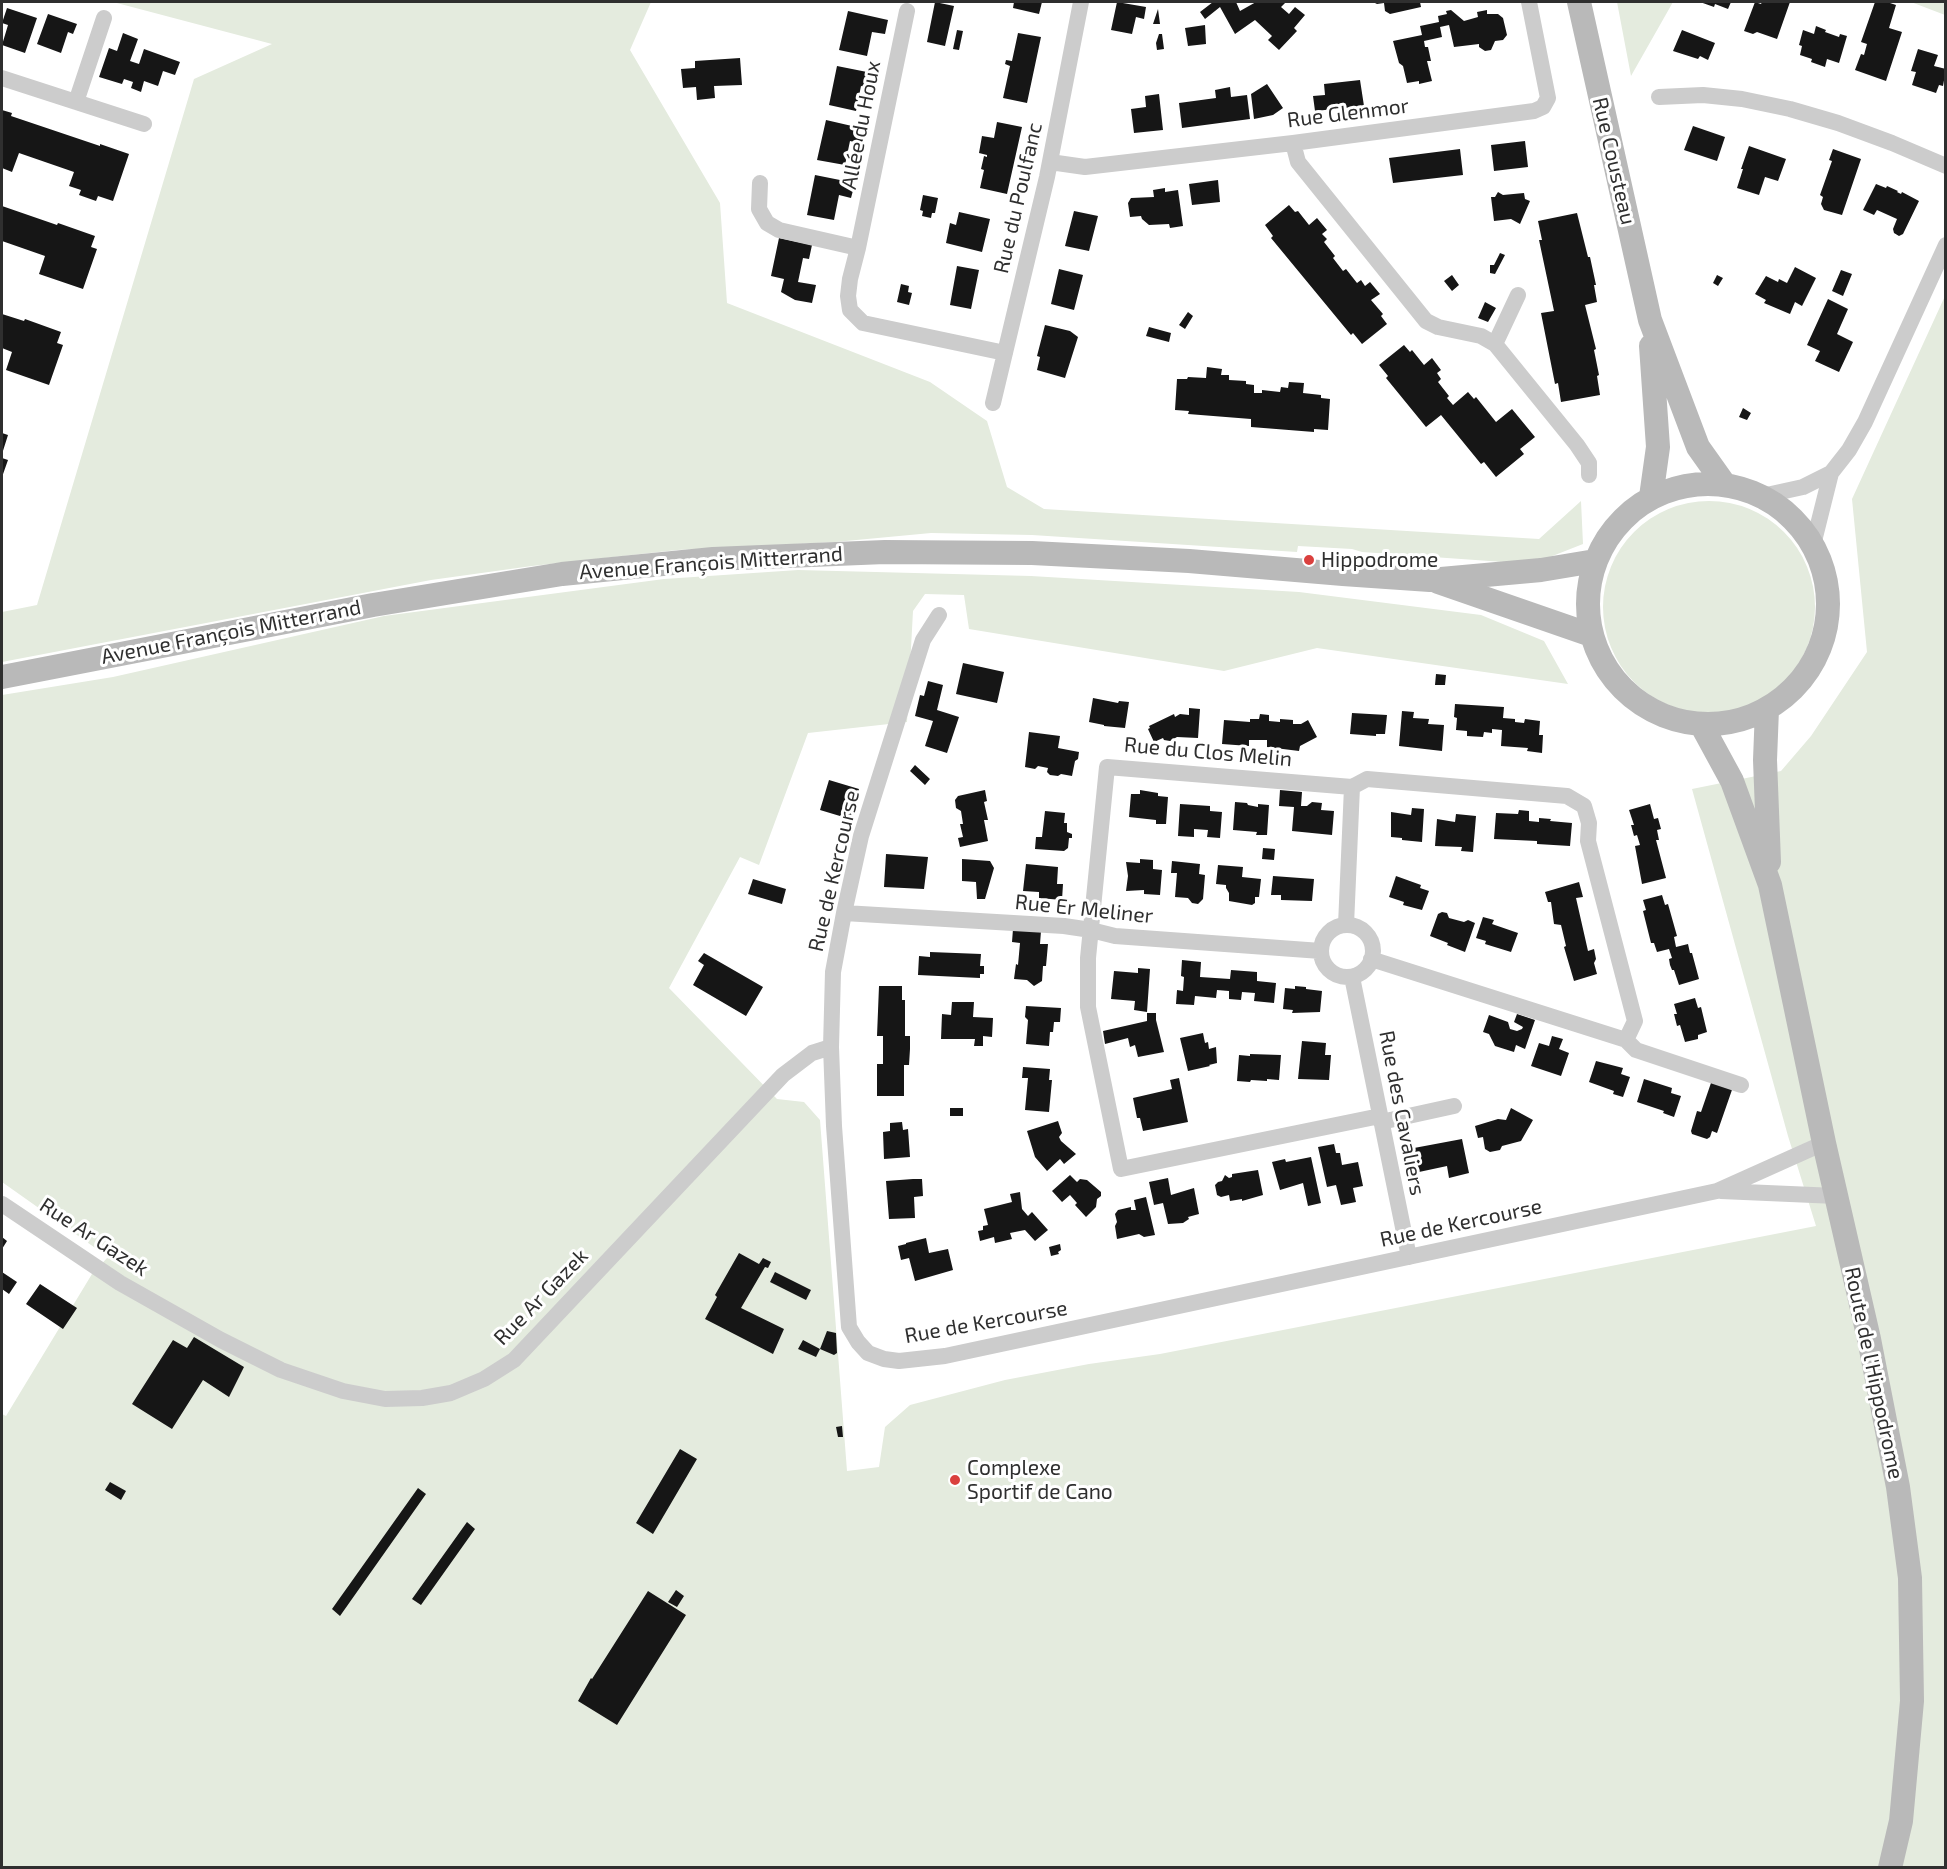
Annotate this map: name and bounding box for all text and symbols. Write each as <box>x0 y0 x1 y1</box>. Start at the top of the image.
street label: Allée du Houx <box>836 59 886 191</box>
street label: Rue Glenmor <box>1286 93 1410 133</box>
street label: Rue Cousteau <box>1587 95 1641 227</box>
street label: Rue du Poulfanc <box>988 120 1048 276</box>
street label: Avenue François Mitterrand <box>578 541 844 585</box>
place label: Hippodrome <box>1321 547 1438 573</box>
marker: Hippodrome <box>1302 553 1316 567</box>
street label: Avenue François Mitterrand <box>99 594 363 670</box>
street label: Rue du Clos Melin <box>1123 732 1293 772</box>
street label: Rue de Kercourse <box>803 788 865 954</box>
street label: Rue Er Meliner <box>1014 889 1154 929</box>
street label: Rue des Cavaliers <box>1374 1028 1430 1198</box>
street label: Rue Ar Gazek <box>35 1193 153 1281</box>
street label: Rue de Kercourse <box>1378 1194 1544 1252</box>
street label: Rue Ar Gazek <box>489 1243 593 1351</box>
street label: Route de l'Hippodrome <box>1839 1265 1909 1481</box>
street label: Rue de Kercourse <box>903 1295 1069 1349</box>
place label: Complexe Sportif de Cano <box>967 1455 1113 1505</box>
marker: Complexe Sportif de Cano <box>948 1473 962 1487</box>

